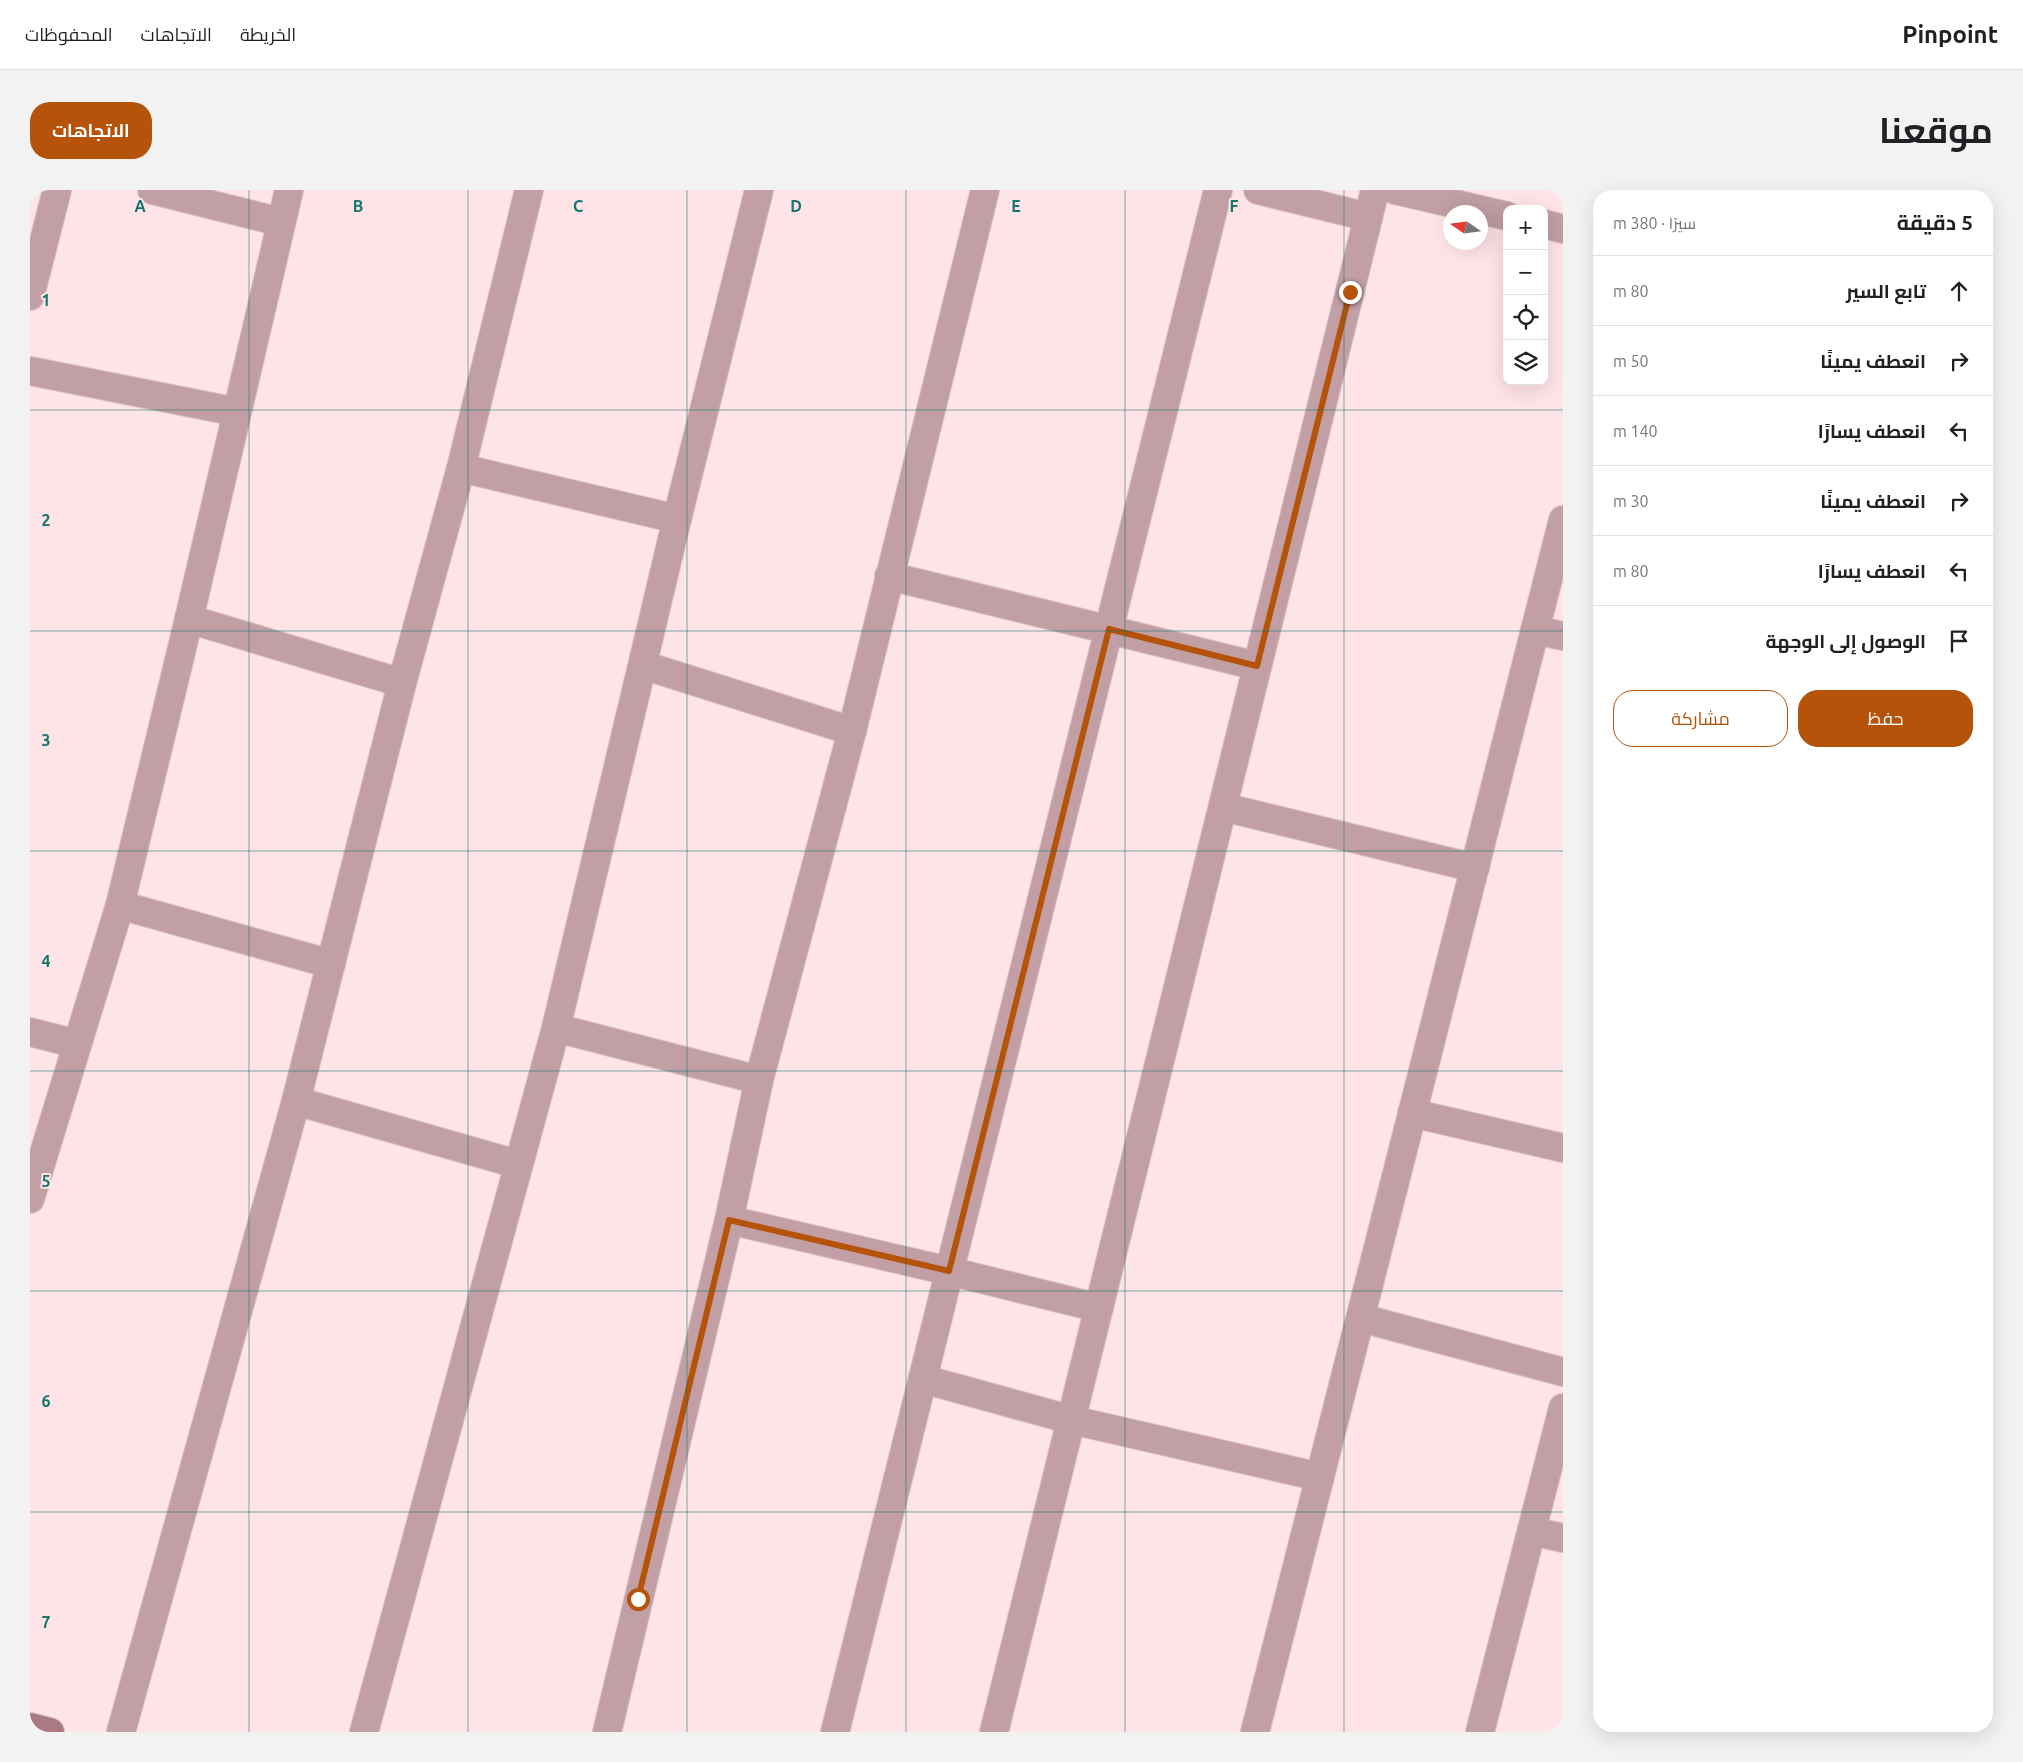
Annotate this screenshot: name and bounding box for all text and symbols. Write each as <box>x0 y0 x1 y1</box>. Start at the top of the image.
text: Pinpoint <box>1902 21 1998 48</box>
text: المحفوظات <box>25 24 113 44</box>
text: الاتجاهات <box>141 24 212 44</box>
text: الخريطة <box>240 24 296 44</box>
button: الاتجاهات <box>30 102 152 159</box>
text: موقعنا <box>1879 110 1993 150</box>
text: A <box>134 197 146 215</box>
text: B <box>353 197 363 215</box>
text: C <box>573 197 583 215</box>
text: D <box>790 197 802 215</box>
text: E <box>1011 197 1021 215</box>
text: F <box>1230 197 1239 215</box>
north arrow <box>1443 205 1488 250</box>
map controls <box>1503 205 1548 385</box>
button: + <box>1503 205 1548 250</box>
text: 5 دقيقة <box>1897 210 1973 234</box>
text: سيرًا · 380 m <box>1613 214 1696 232</box>
button: − <box>1503 250 1548 295</box>
icon: ahead <box>1945 277 1973 305</box>
text: تابع السير <box>1846 280 1926 302</box>
route end <box>1339 281 1362 304</box>
text: 80 m <box>1613 282 1649 300</box>
text: 1 <box>41 291 51 309</box>
button: locate <box>1503 295 1548 340</box>
button: layers <box>1503 340 1548 385</box>
icon: right <box>1945 347 1973 375</box>
text: انعطف يمينًا <box>1820 350 1926 372</box>
text: 50 m <box>1613 352 1649 370</box>
icon: left <box>1945 417 1973 445</box>
text: انعطف يسارًا <box>1818 420 1926 442</box>
text: 140 m <box>1613 422 1658 440</box>
icon: right <box>1945 487 1973 515</box>
text: انعطف يمينًا <box>1820 490 1926 512</box>
text: 30 m <box>1613 492 1649 510</box>
text: 2 <box>41 511 51 529</box>
icon: left <box>1945 557 1973 585</box>
text: انعطف يسارًا <box>1818 560 1926 582</box>
text: 80 m <box>1613 562 1649 580</box>
icon: arrive <box>1945 627 1973 655</box>
text: الوصول إلى الوجهة <box>1766 630 1926 652</box>
button: مشاركة <box>1613 690 1788 747</box>
button: حفظ <box>1798 690 1973 747</box>
text: 3 <box>41 731 51 749</box>
text: 4 <box>41 952 51 970</box>
text: 5 <box>41 1172 51 1190</box>
text: 6 <box>41 1392 51 1410</box>
route start <box>627 1588 650 1611</box>
text: 7 <box>41 1613 51 1631</box>

